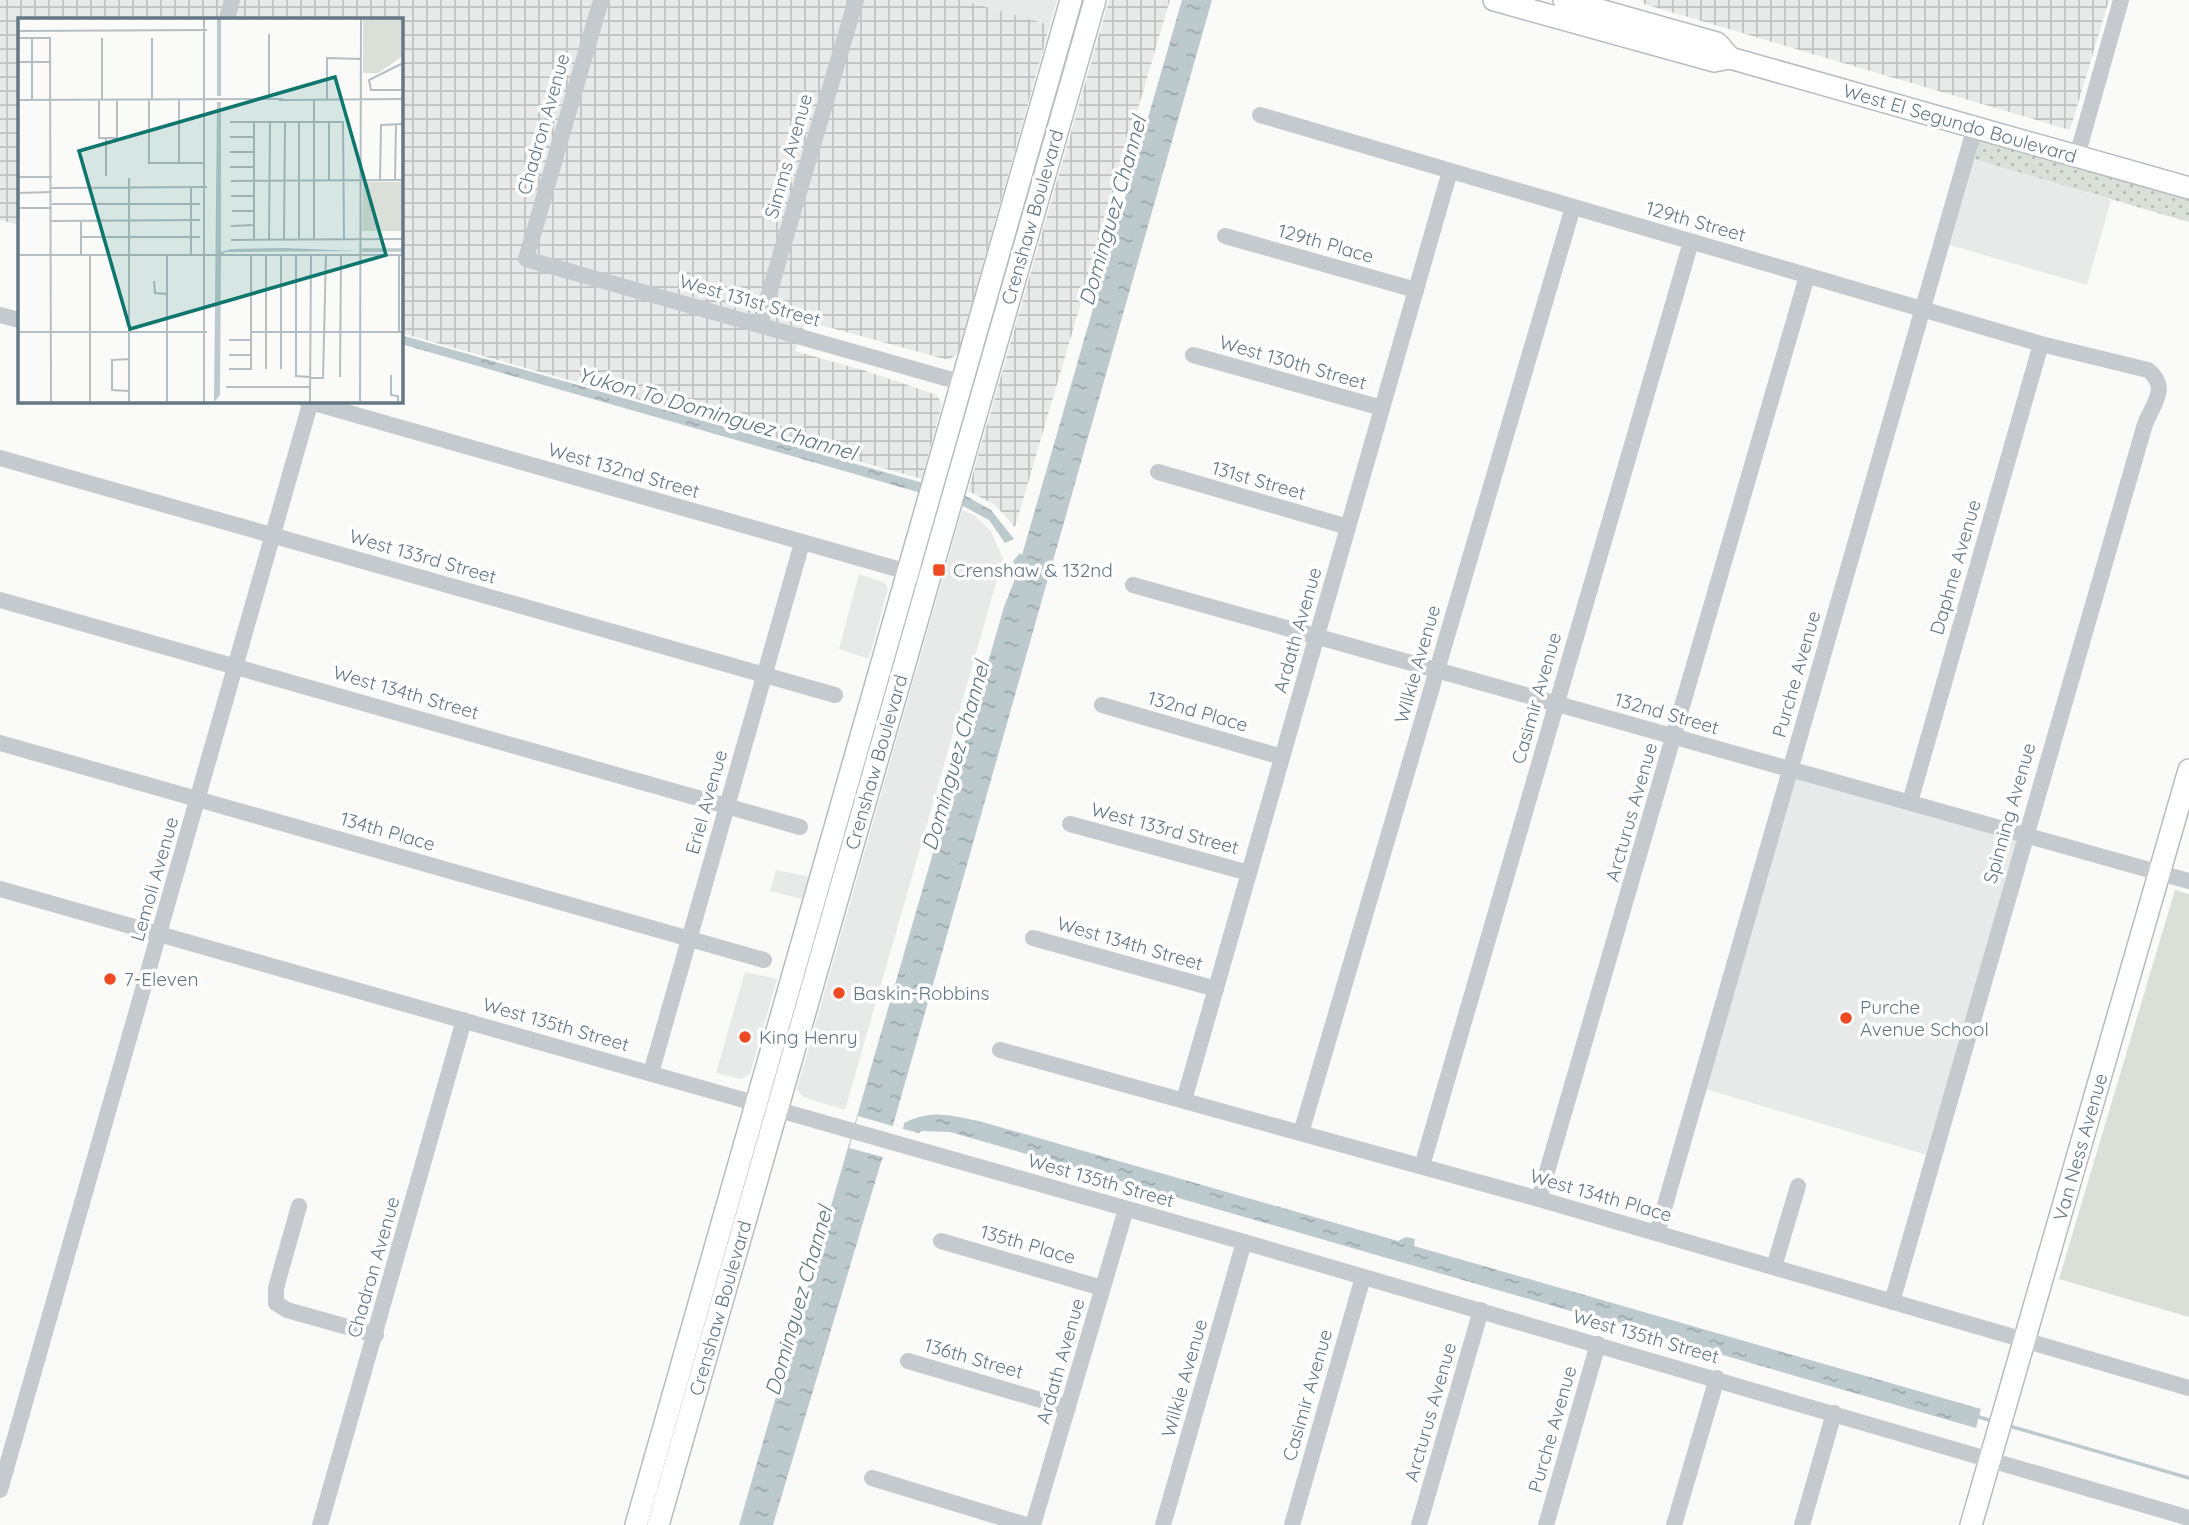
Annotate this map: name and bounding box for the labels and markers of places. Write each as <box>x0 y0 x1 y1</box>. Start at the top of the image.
place label: Crenshaw & 132nd <box>953 558 1113 582</box>
marker: Crenshaw & 132nd <box>931 562 947 578</box>
place label: 7-Eleven <box>124 967 198 991</box>
marker: 7-Eleven <box>102 971 118 987</box>
place label: Baskin-Robbins <box>853 981 990 1005</box>
marker: Baskin-Robbins <box>831 985 847 1001</box>
place label: Purche Avenue School <box>1860 995 1989 1041</box>
marker: Purche Avenue School <box>1838 1010 1854 1026</box>
place label: King Henry <box>759 1025 857 1049</box>
marker: King Henry <box>737 1029 753 1045</box>

